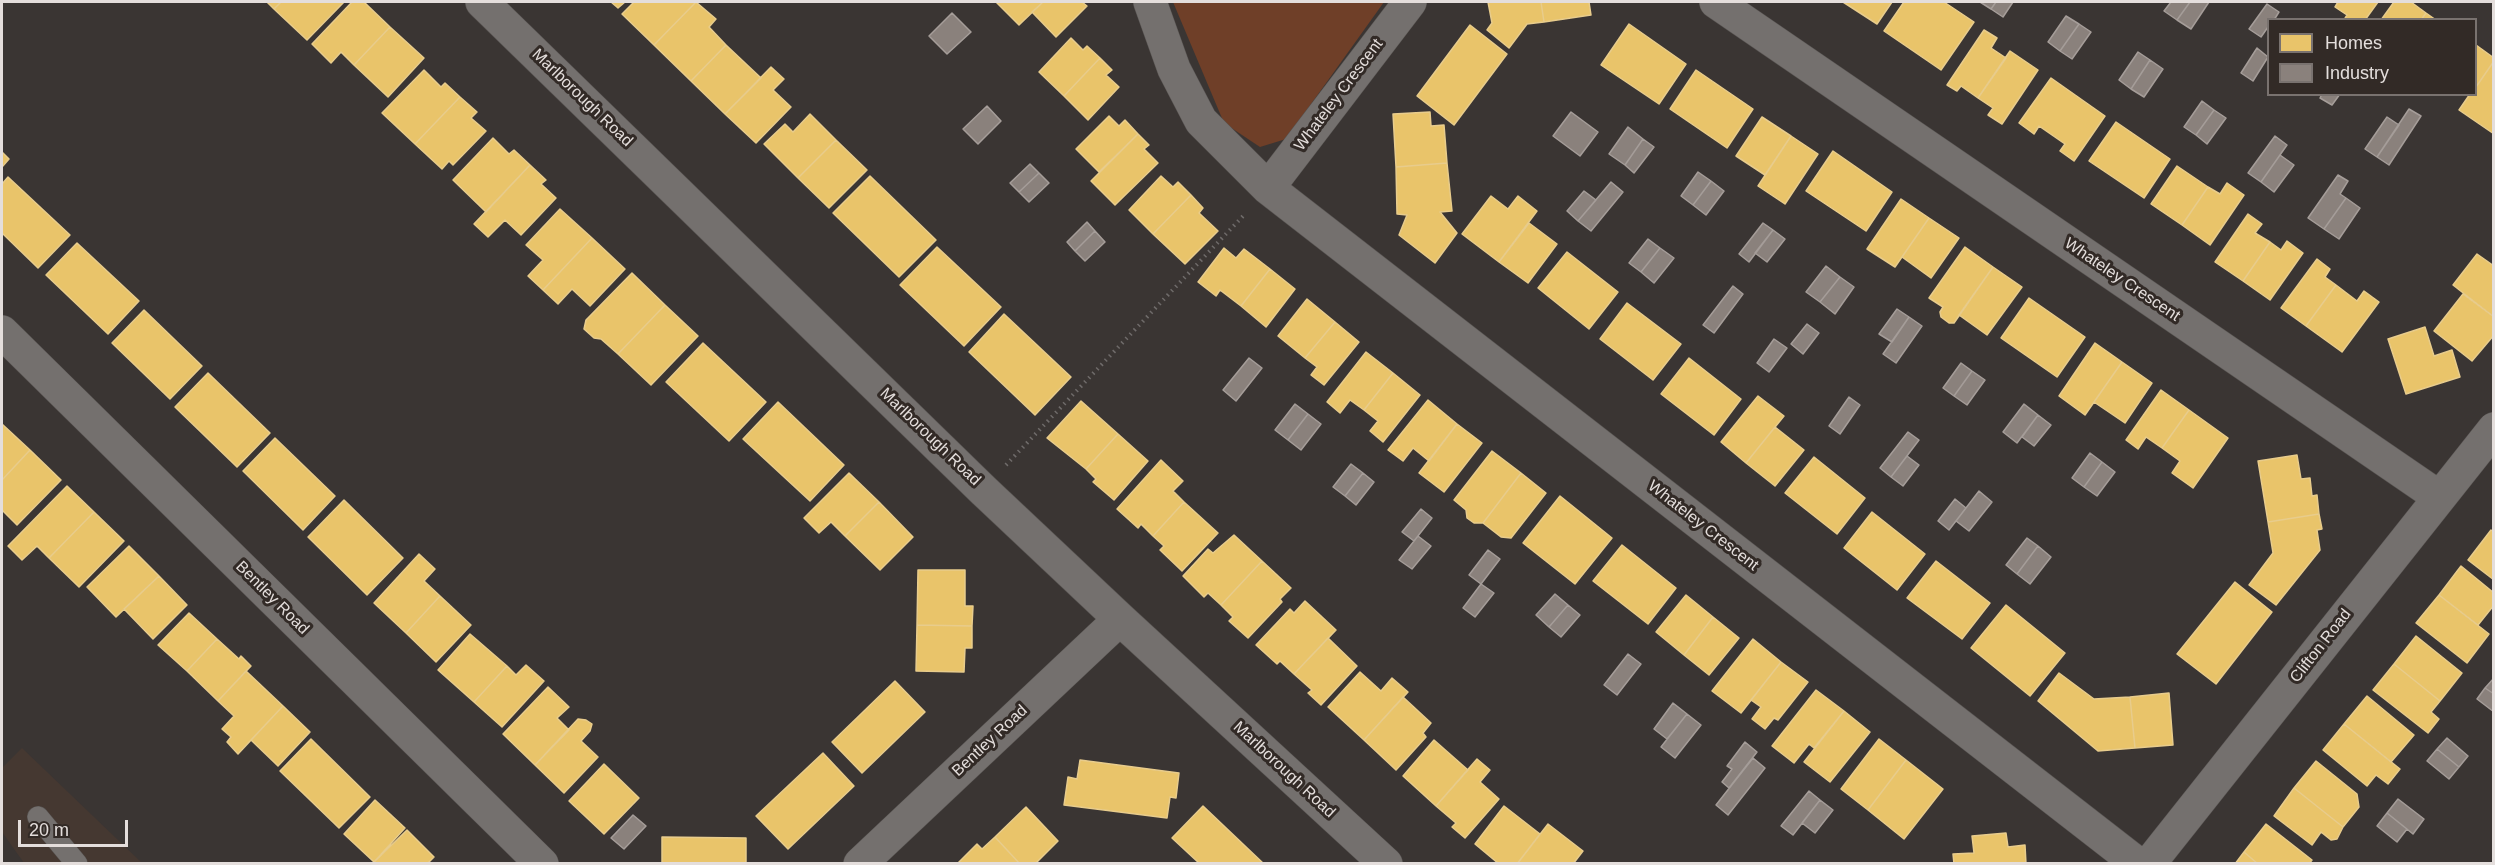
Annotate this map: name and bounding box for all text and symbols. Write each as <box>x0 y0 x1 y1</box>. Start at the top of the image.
legend <box>2267 18 2477 96</box>
text: Homes <box>2325 33 2382 53</box>
street label: Whateley Crescent <box>1291 35 1387 155</box>
street label: Marlborough Road <box>528 45 636 151</box>
text: Industry <box>2325 63 2389 83</box>
street label: Whateley Crescent <box>2061 234 2183 326</box>
street label: Marlborough Road <box>876 384 984 490</box>
street label: Whateley Crescent <box>1644 477 1762 575</box>
street label: Bentley Road <box>231 557 313 639</box>
street label: Clifton Road <box>2286 605 2356 687</box>
street label: Bentley Road <box>948 701 1032 781</box>
street label: Marlborough Road <box>1229 718 1339 822</box>
scale bar <box>21 808 130 846</box>
text: 20 m <box>29 820 69 840</box>

